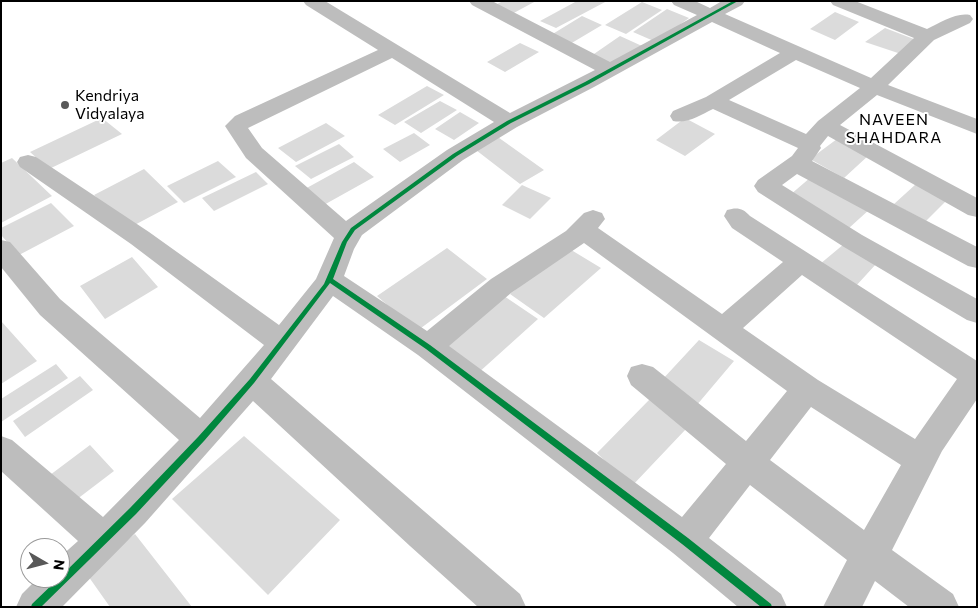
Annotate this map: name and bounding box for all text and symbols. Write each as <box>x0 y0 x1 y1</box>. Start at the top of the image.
place label: Kendriya Vidyalaya <box>75 86 145 124</box>
marker: Kendriya Vidyalaya <box>59 99 71 111</box>
district label: NAVEEN SHAHDARA <box>845 110 943 148</box>
north arrow <box>20 538 70 588</box>
text: N <box>50 559 69 571</box>

